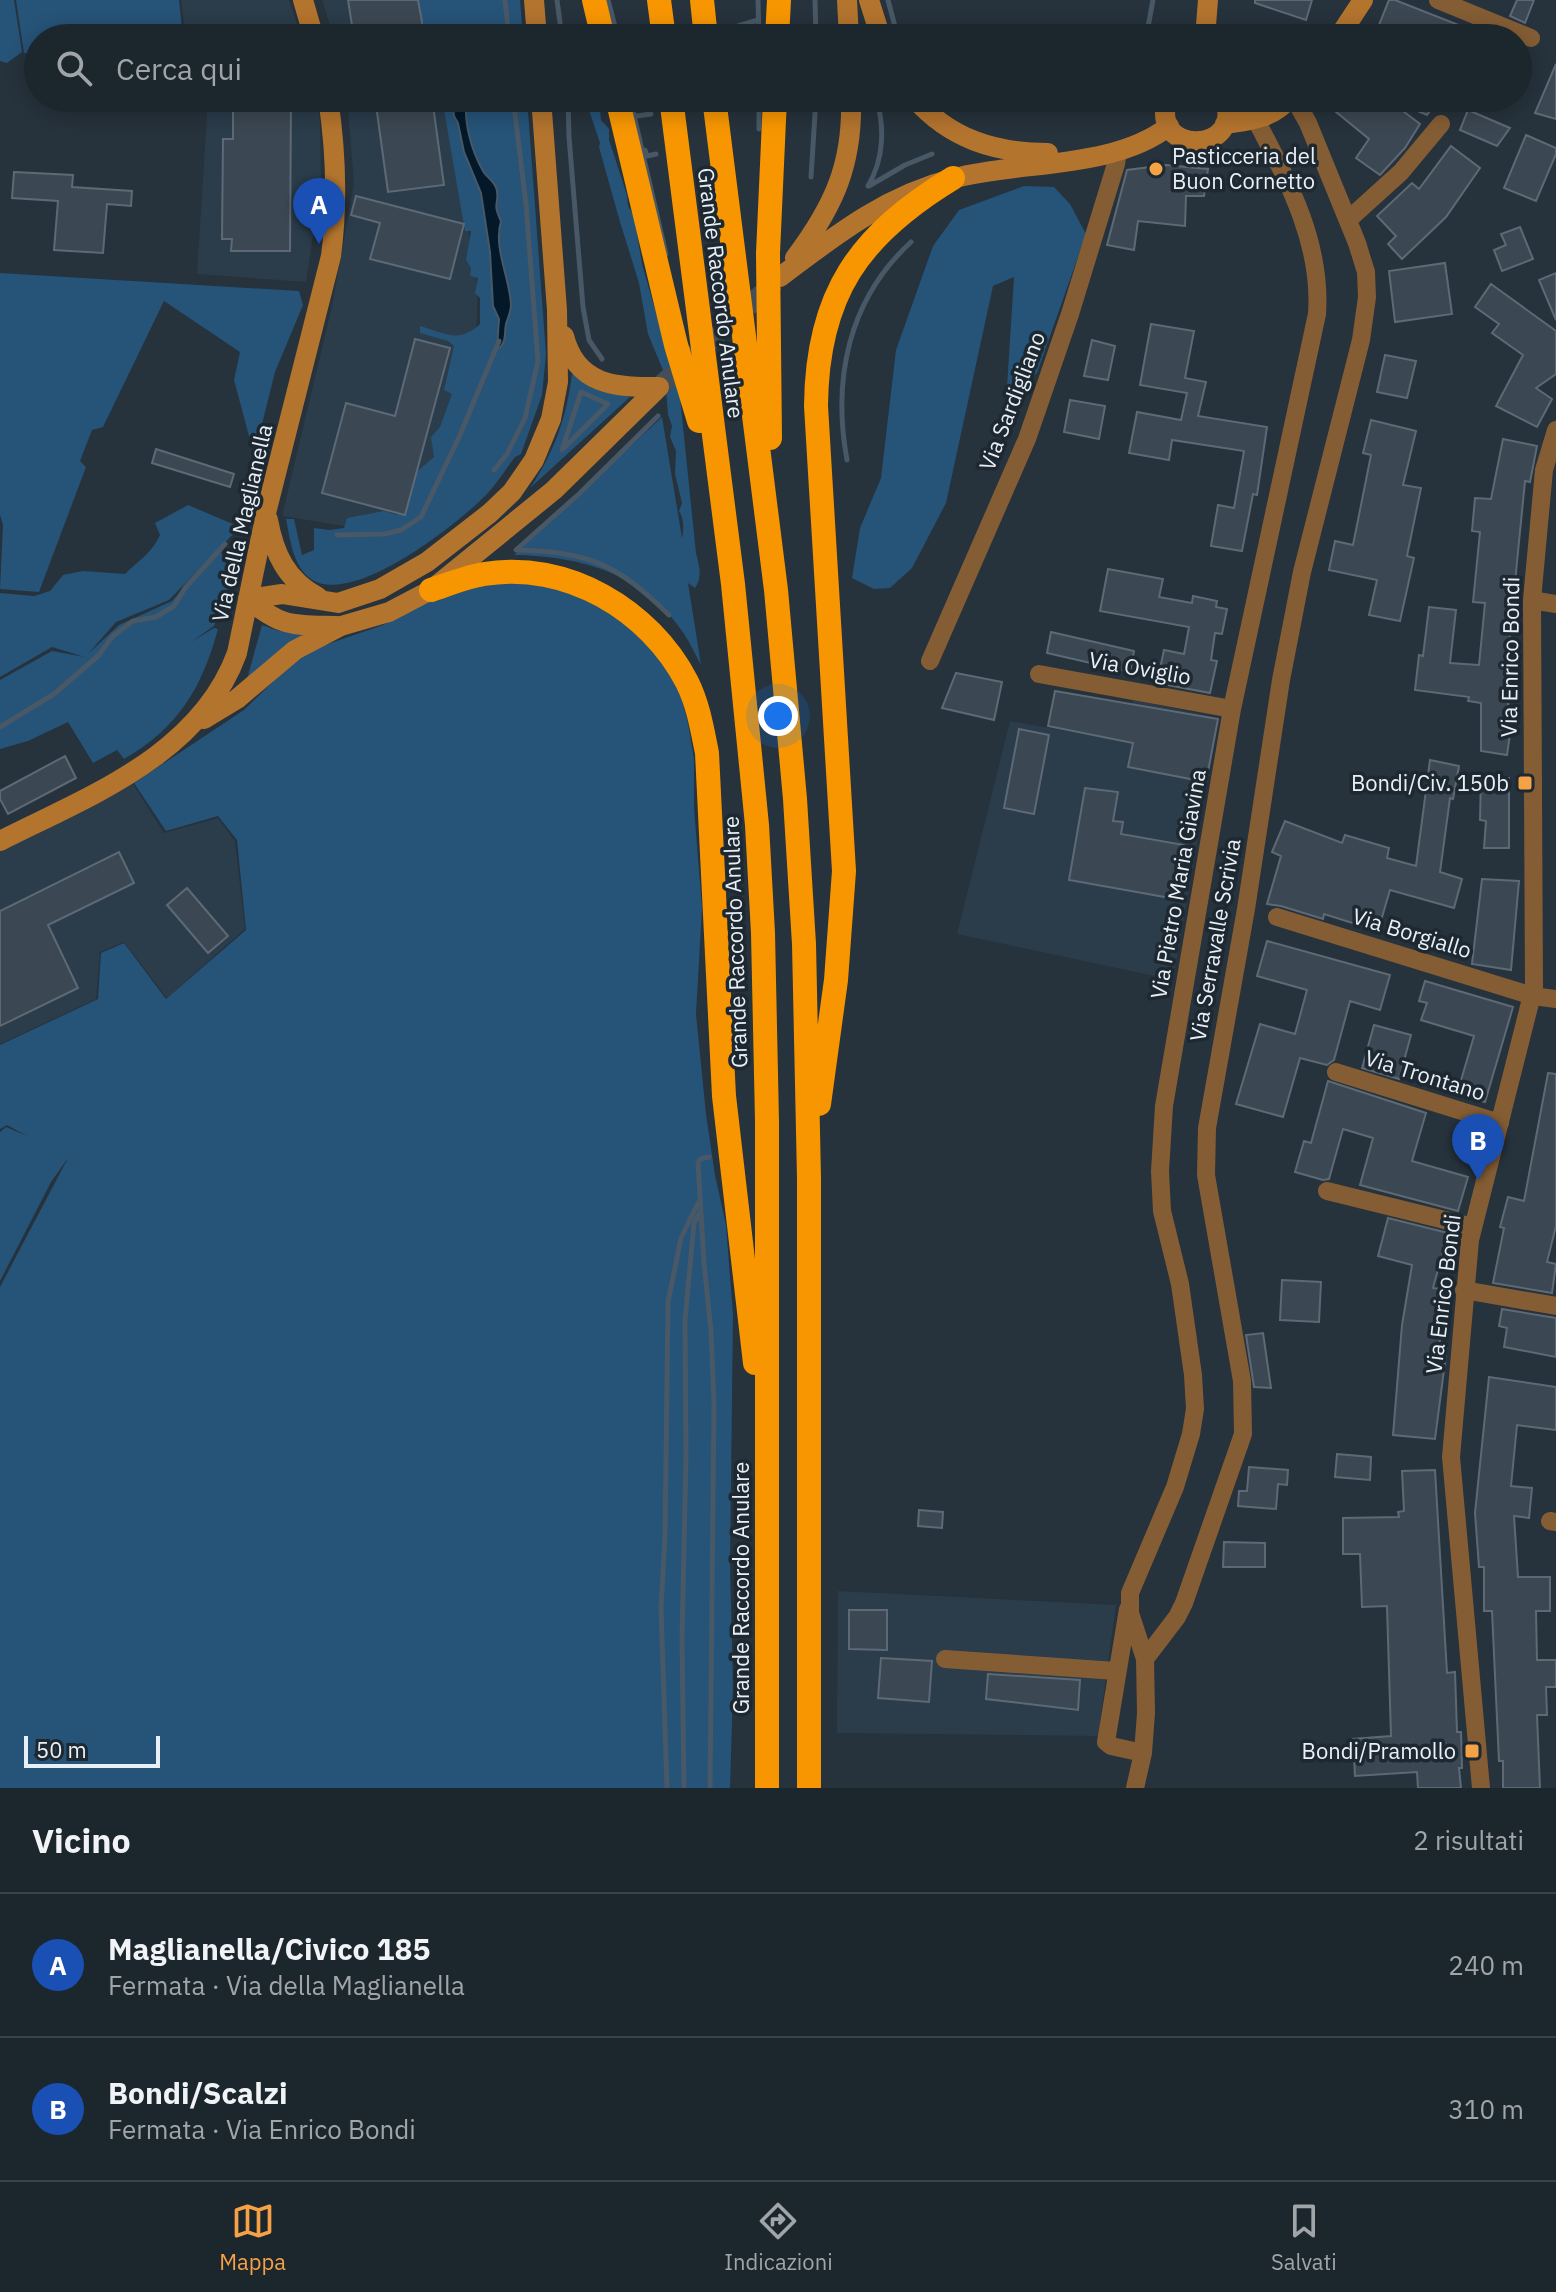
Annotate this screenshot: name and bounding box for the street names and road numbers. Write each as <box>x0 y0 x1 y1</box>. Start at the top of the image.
street label: Grande Raccordo Anulare <box>692 166 751 420</box>
street label: Via Sardigliano <box>972 327 1051 474</box>
street label: Via della Maglianella <box>205 421 278 625</box>
street label: Via Enrico Bondi <box>1494 576 1525 738</box>
street label: Via Oviglio <box>1087 644 1193 691</box>
street label: Via Pietro Maria Giavina <box>1143 766 1212 1001</box>
street label: Grande Raccordo Anulare <box>716 815 753 1069</box>
street label: Via Serravalle Scrivia <box>1182 836 1247 1044</box>
street label: Via Borgiallo <box>1349 901 1475 964</box>
street label: Via Trontano <box>1361 1042 1489 1107</box>
street label: Via Enrico Bondi <box>1418 1212 1467 1375</box>
street label: Grande Raccordo Anulare <box>726 1462 755 1714</box>

